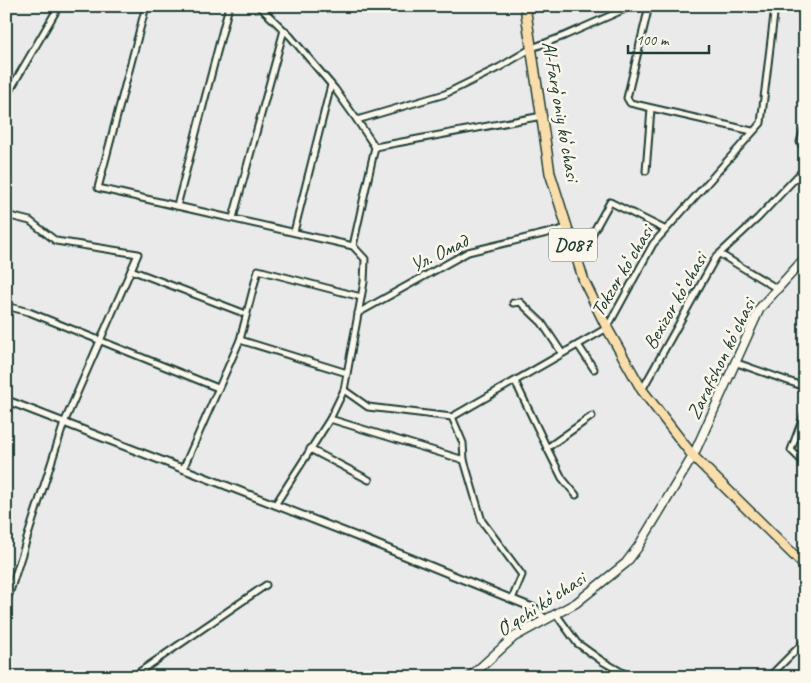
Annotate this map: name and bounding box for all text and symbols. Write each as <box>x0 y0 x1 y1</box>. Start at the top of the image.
scale bar <box>628 22 710 54</box>
text: 100 m <box>636 31 670 50</box>
street label: Al-Fargʻoniy koʻchasi <box>536 39 586 185</box>
street label: Tokzor koʻchasi <box>585 219 660 321</box>
street label: Ул. Омад <box>406 228 473 278</box>
road number: D087 <box>549 228 597 262</box>
street label: Bexizor koʻchasi <box>637 246 714 354</box>
street label: Zarafshon koʻchasi <box>681 293 762 423</box>
street label: Oʻqchi koʻchasi <box>492 565 592 642</box>

